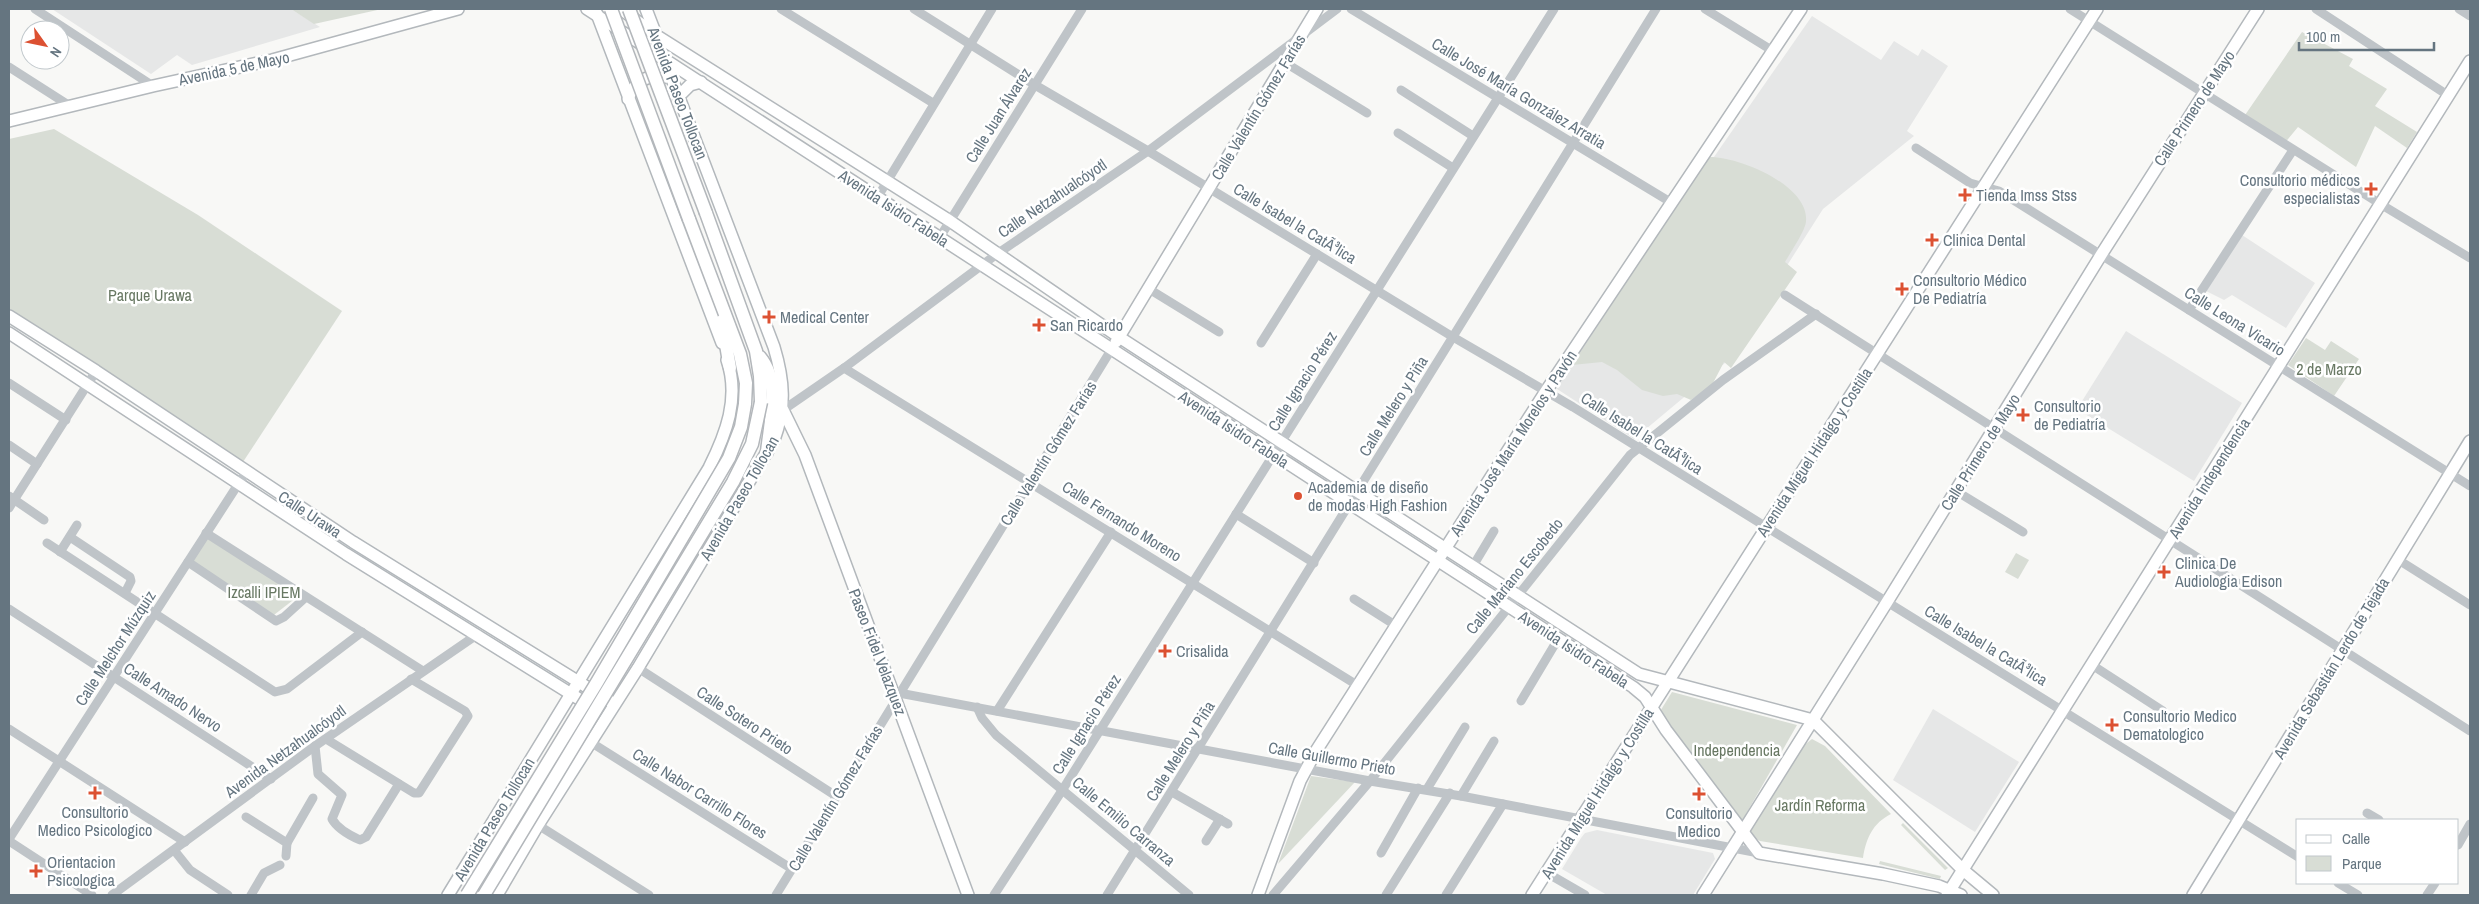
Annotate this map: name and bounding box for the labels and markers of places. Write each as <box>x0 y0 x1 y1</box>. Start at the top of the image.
place label: Consultorio médicos especialistas <box>2240 169 2360 209</box>
marker: Consultorio médicos especialistas <box>2364 182 2378 196</box>
place label: Tienda Imss Stss <box>1976 184 2077 206</box>
marker: Tienda Imss Stss <box>1958 188 1972 202</box>
place label: Clinica Dental <box>1943 229 2025 251</box>
marker: Clinica Dental <box>1925 233 1939 247</box>
place label: Consultorio Médico De Pediatría <box>1913 269 2027 309</box>
marker: Consultorio Médico De Pediatría <box>1895 282 1909 296</box>
place label: Medical Center <box>780 306 870 328</box>
marker: Medical Center <box>762 310 776 324</box>
place label: San Ricardo <box>1050 314 1123 336</box>
marker: San Ricardo <box>1032 318 1046 332</box>
place label: Consultorio de Pediatría <box>2034 395 2106 435</box>
marker: Consultorio de Pediatría <box>2016 408 2030 422</box>
place label: Academia de diseño de modas High Fashion <box>1307 476 1447 516</box>
marker: Academia de diseño de modas High Fashion <box>1292 490 1304 502</box>
place label: Clinica De Audiologia Edison <box>2174 552 2282 592</box>
marker: Clinica De Audiologia Edison <box>2157 565 2171 579</box>
place label: Crisalida <box>1176 640 1229 662</box>
marker: Crisalida <box>1158 644 1172 658</box>
place label: Consultorio Medico Dematologico <box>2123 705 2237 745</box>
marker: Consultorio Medico Dematologico <box>2105 718 2119 732</box>
marker: Consultorio Medico Psicologico <box>88 786 102 800</box>
marker: Consultorio Medico <box>1692 787 1706 801</box>
place label: Consultorio Medico Psicologico <box>38 801 152 841</box>
place label: Consultorio Medico <box>1665 802 1733 842</box>
place label: Orientacion Psicologica <box>47 851 116 891</box>
marker: Orientacion Psicologica <box>29 864 43 878</box>

